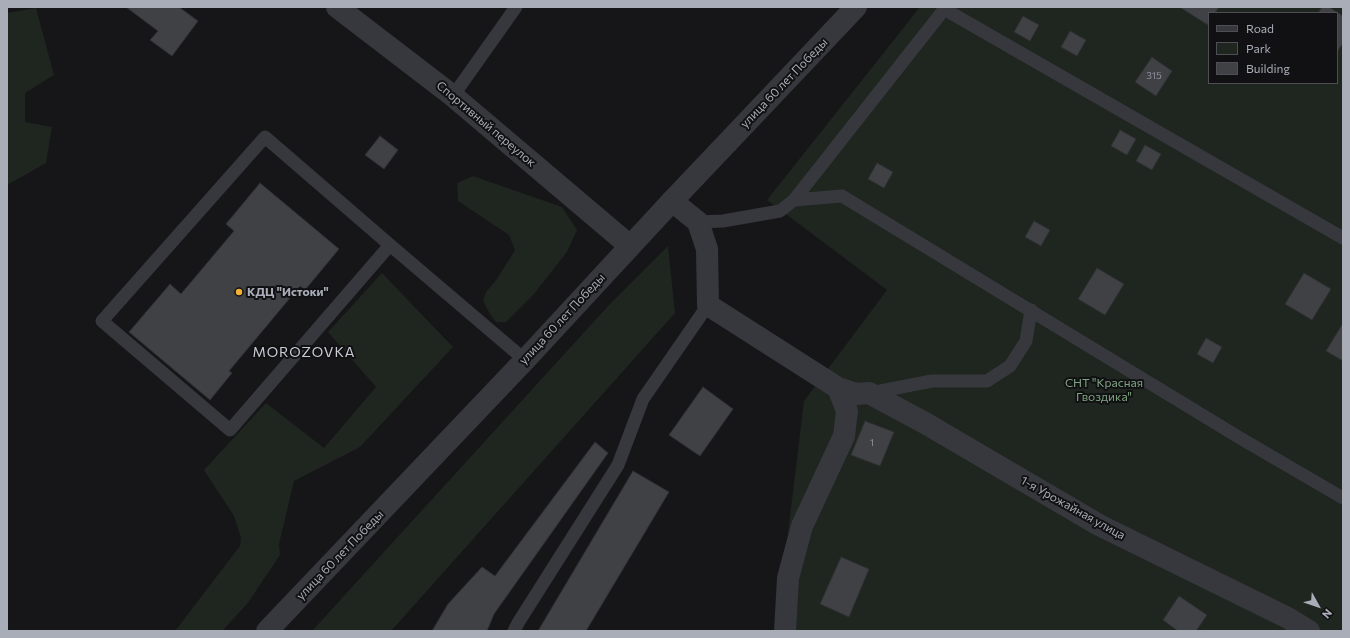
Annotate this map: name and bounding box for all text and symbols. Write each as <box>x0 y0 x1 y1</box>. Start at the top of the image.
legend <box>1208 12 1338 84</box>
text: Road <box>1246 21 1274 35</box>
street label: улица 60 лет Победы <box>737 35 831 131</box>
text: Park <box>1246 41 1271 55</box>
text: Building <box>1246 61 1290 75</box>
house number: 315 <box>1146 70 1162 82</box>
street label: Спортивный переулок <box>433 78 539 170</box>
street label: улица 60 лет Победы <box>516 271 608 367</box>
place label: КДЦ "Истоки" <box>247 285 329 299</box>
marker: КДЦ "Истоки" <box>234 287 244 297</box>
district label: MOROZOVKA <box>253 344 355 360</box>
park label: СНТ "Красная Гвоздика" <box>1065 376 1143 404</box>
house number: 1 <box>870 437 874 449</box>
street label: 1-я Урожайная улица <box>1018 473 1128 543</box>
street label: улица 60 лет Победы <box>293 507 387 603</box>
north arrow <box>1298 586 1338 626</box>
text: N <box>1320 607 1335 621</box>

